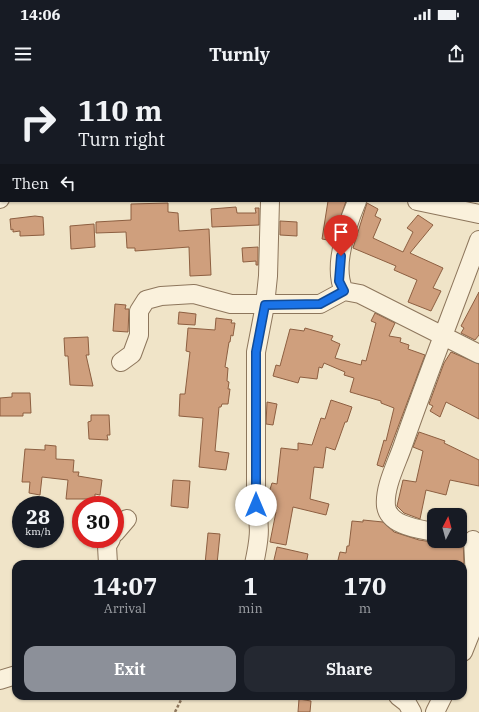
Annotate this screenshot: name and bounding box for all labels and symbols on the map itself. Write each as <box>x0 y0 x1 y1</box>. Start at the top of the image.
pin <box>324 215 358 256</box>
position arrow <box>235 484 277 526</box>
speed limit sign: 30 <box>72 496 124 548</box>
north arrow <box>427 508 467 548</box>

